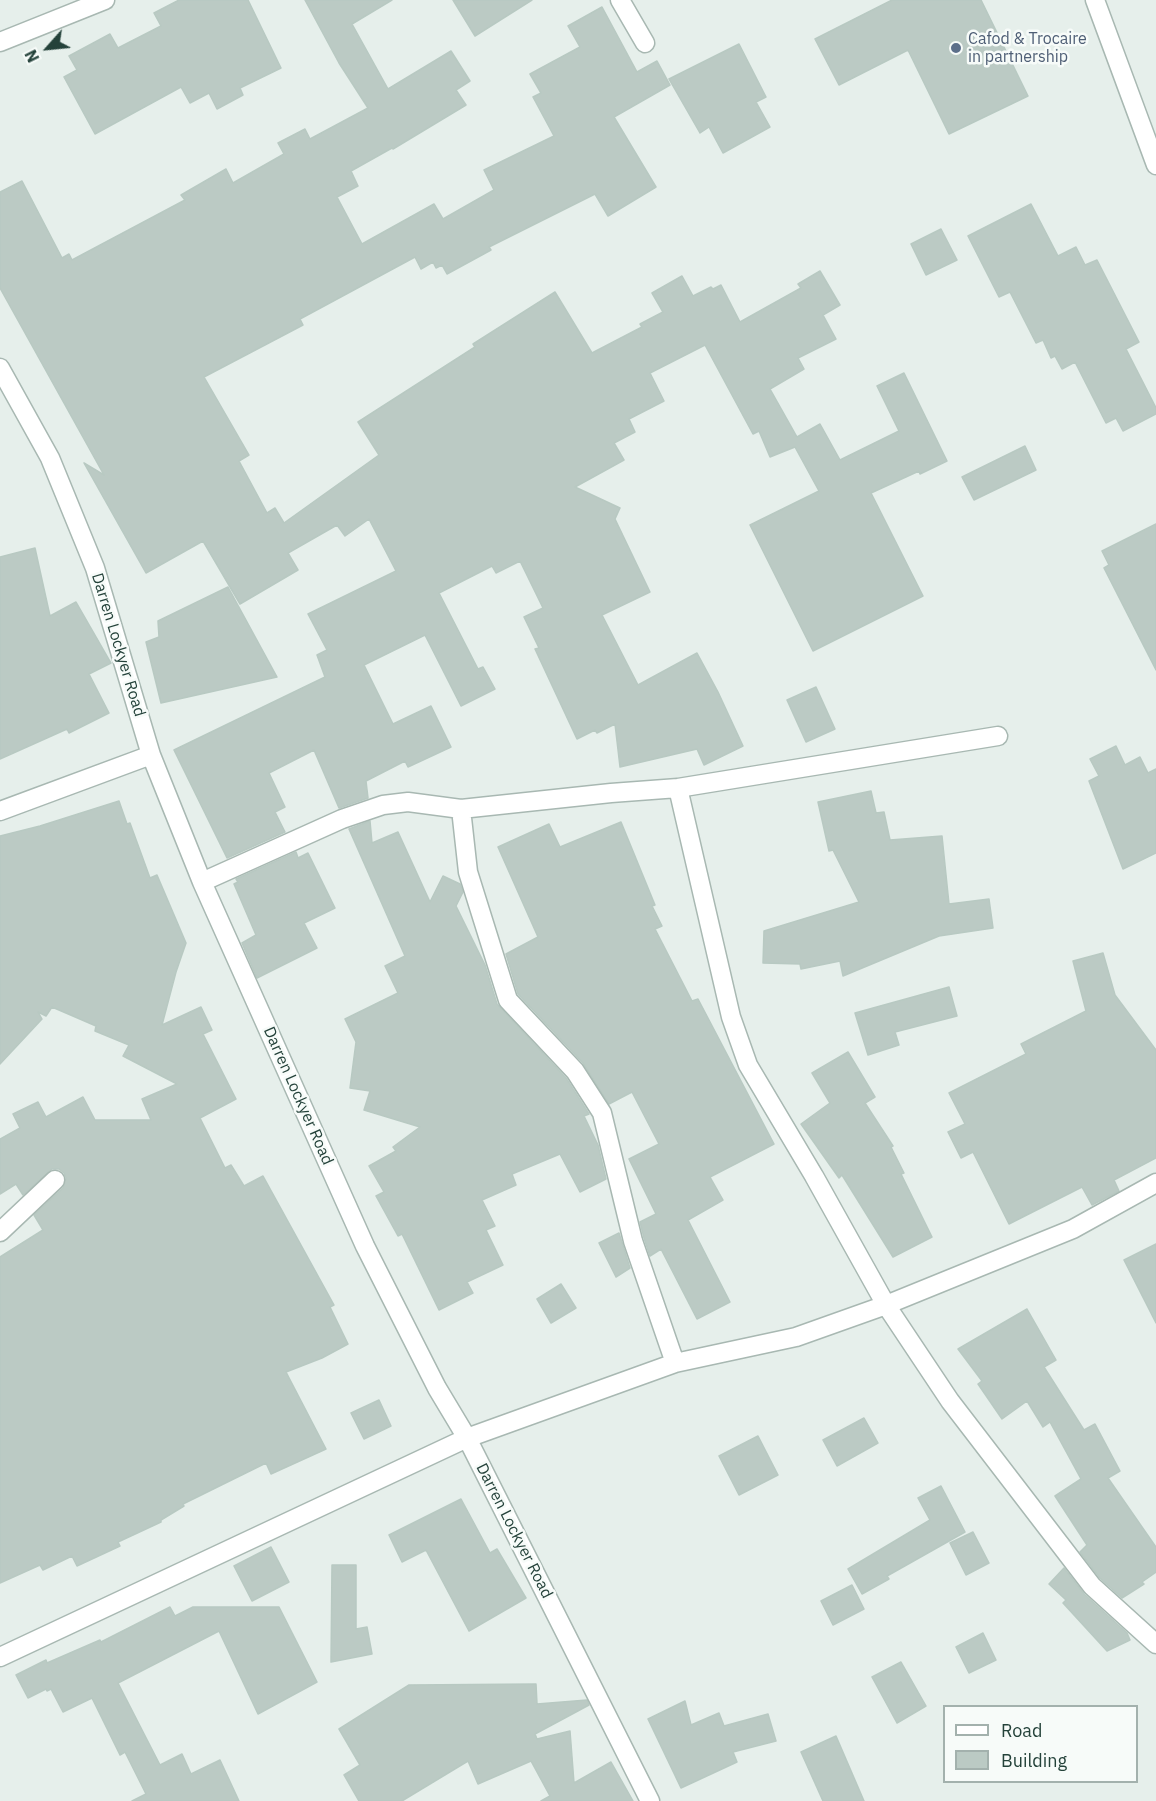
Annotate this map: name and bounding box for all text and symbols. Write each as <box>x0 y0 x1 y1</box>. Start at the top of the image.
north arrow <box>18 18 78 78</box>
place label: Cafod & Trocaire in partnership <box>968 29 1087 67</box>
marker: Cafod & Trocaire in partnership <box>949 41 963 55</box>
text: N <box>20 46 44 66</box>
street label: Darren Lockyer Road <box>87 571 149 719</box>
street label: Darren Lockyer Road <box>259 1024 337 1168</box>
street label: Darren Lockyer Road <box>472 1460 556 1602</box>
legend <box>943 1705 1138 1783</box>
text: Road <box>1001 1719 1042 1742</box>
text: Building <box>1001 1749 1067 1772</box>

